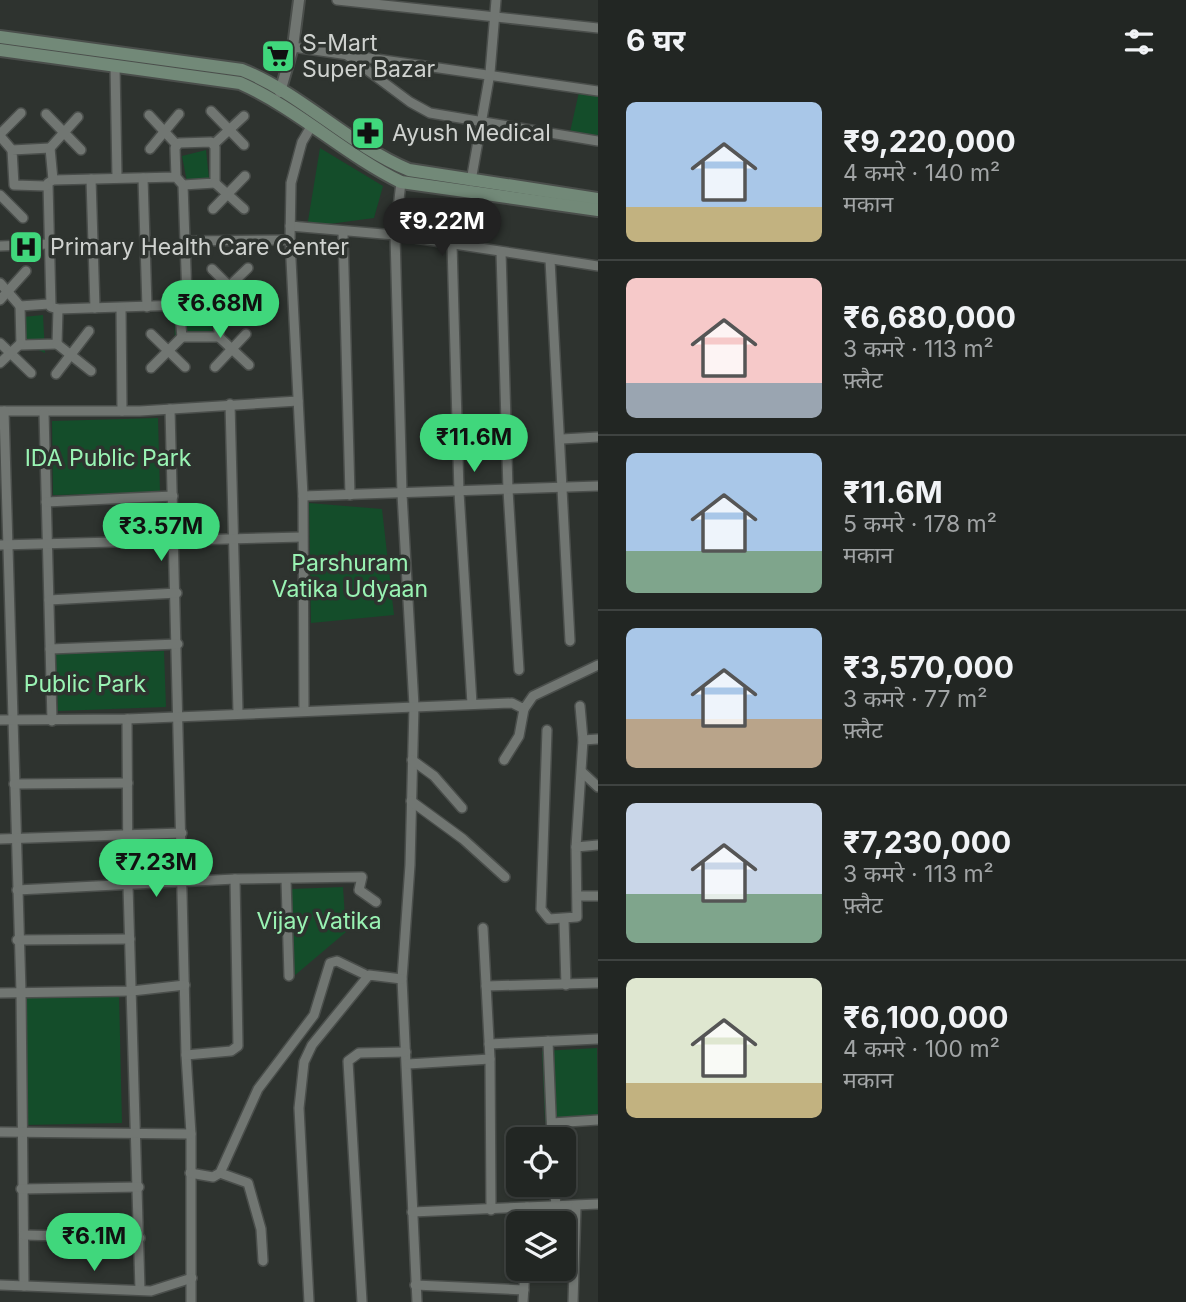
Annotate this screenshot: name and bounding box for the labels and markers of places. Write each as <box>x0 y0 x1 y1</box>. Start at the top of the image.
place label: S-Mart Super Bazar <box>302 29 436 83</box>
supermarket icon: S-Mart Super Bazar <box>259 37 297 75</box>
pharmacy icon: Ayush Medical <box>349 114 387 152</box>
place label: Ayush Medical <box>392 119 551 147</box>
pin: ₹9.22M <box>385 198 499 258</box>
hospital icon: Primary Health Care Center <box>7 228 45 266</box>
place label: Primary Health Care Center <box>50 233 349 261</box>
pin: ₹6.68M <box>163 280 277 340</box>
pin: ₹11.6M <box>417 414 531 474</box>
pin: ₹3.57M <box>104 504 218 563</box>
pin: ₹7.23M <box>99 839 213 899</box>
pin: ₹6.1M <box>45 1214 143 1273</box>

